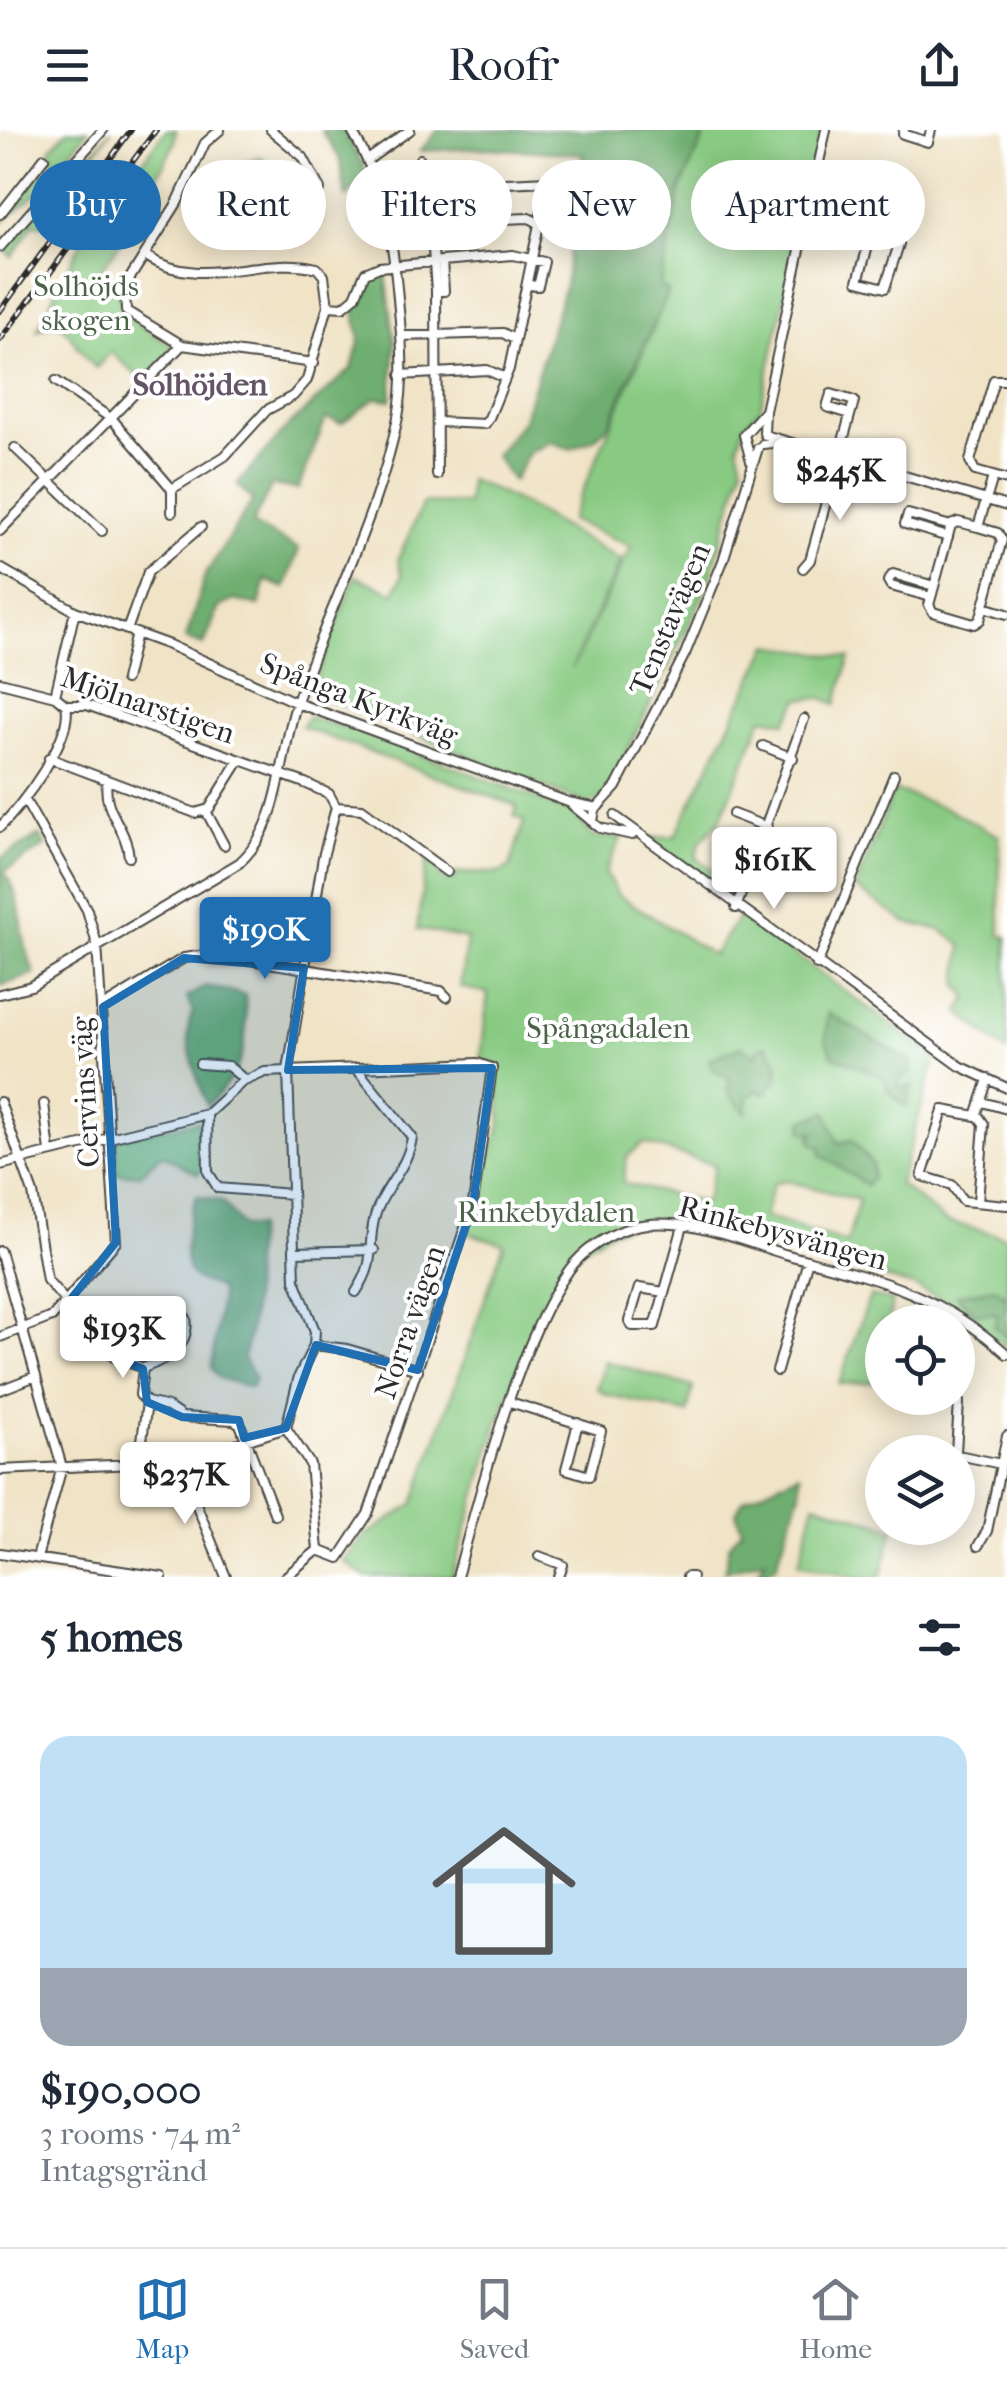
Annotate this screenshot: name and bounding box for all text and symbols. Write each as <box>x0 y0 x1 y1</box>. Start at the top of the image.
icon: menu <box>40 38 95 93</box>
icon: share <box>912 38 967 93</box>
text: Roofr <box>448 39 559 92</box>
chip: Buy <box>30 160 161 250</box>
chip: Rent <box>181 160 326 250</box>
chip: Filters <box>346 160 512 250</box>
chip: New <box>532 160 671 250</box>
chip: Apartment <box>691 160 925 250</box>
park label: Solhöjds skogen <box>33 269 139 338</box>
district label: Solhöjden <box>132 366 268 403</box>
pin: $245K <box>770 438 910 523</box>
text: $245K <box>795 452 885 489</box>
street label: Tenstavägen <box>623 537 718 701</box>
street label: Spånga Kyrkväg <box>255 646 463 754</box>
street label: Mjölnarstigen <box>56 659 240 752</box>
pin: $161K <box>704 827 844 912</box>
text: $161K <box>734 841 814 878</box>
pin: $190K <box>195 897 335 982</box>
text: $190K <box>222 911 308 948</box>
park label: Spångadalen <box>526 1011 690 1046</box>
street label: Cervins väg <box>64 1015 107 1168</box>
street label: Rinkebysvängen <box>675 1189 891 1278</box>
park label: Rinkebydalen <box>457 1195 636 1230</box>
street label: Norra vägen <box>368 1240 453 1403</box>
pin: $193K <box>53 1296 193 1381</box>
map controls <box>865 1305 975 1545</box>
button: locate <box>865 1305 975 1415</box>
text: $193K <box>82 1310 164 1347</box>
button: layers <box>865 1435 975 1545</box>
pin: $237K <box>115 1442 255 1527</box>
text: $237K <box>142 1456 228 1493</box>
icon: filters <box>912 1610 967 1665</box>
text: 5 homes <box>40 1613 183 1662</box>
icon: home <box>414 1801 594 1981</box>
text: $190,000 <box>40 2066 202 2115</box>
text: 3 rooms · 74 m² <box>40 2115 240 2152</box>
text: Intagsgränd <box>40 2152 208 2189</box>
tab: Map <box>135 2272 190 2365</box>
tab: Saved <box>460 2272 529 2365</box>
tab: Home <box>799 2272 872 2365</box>

